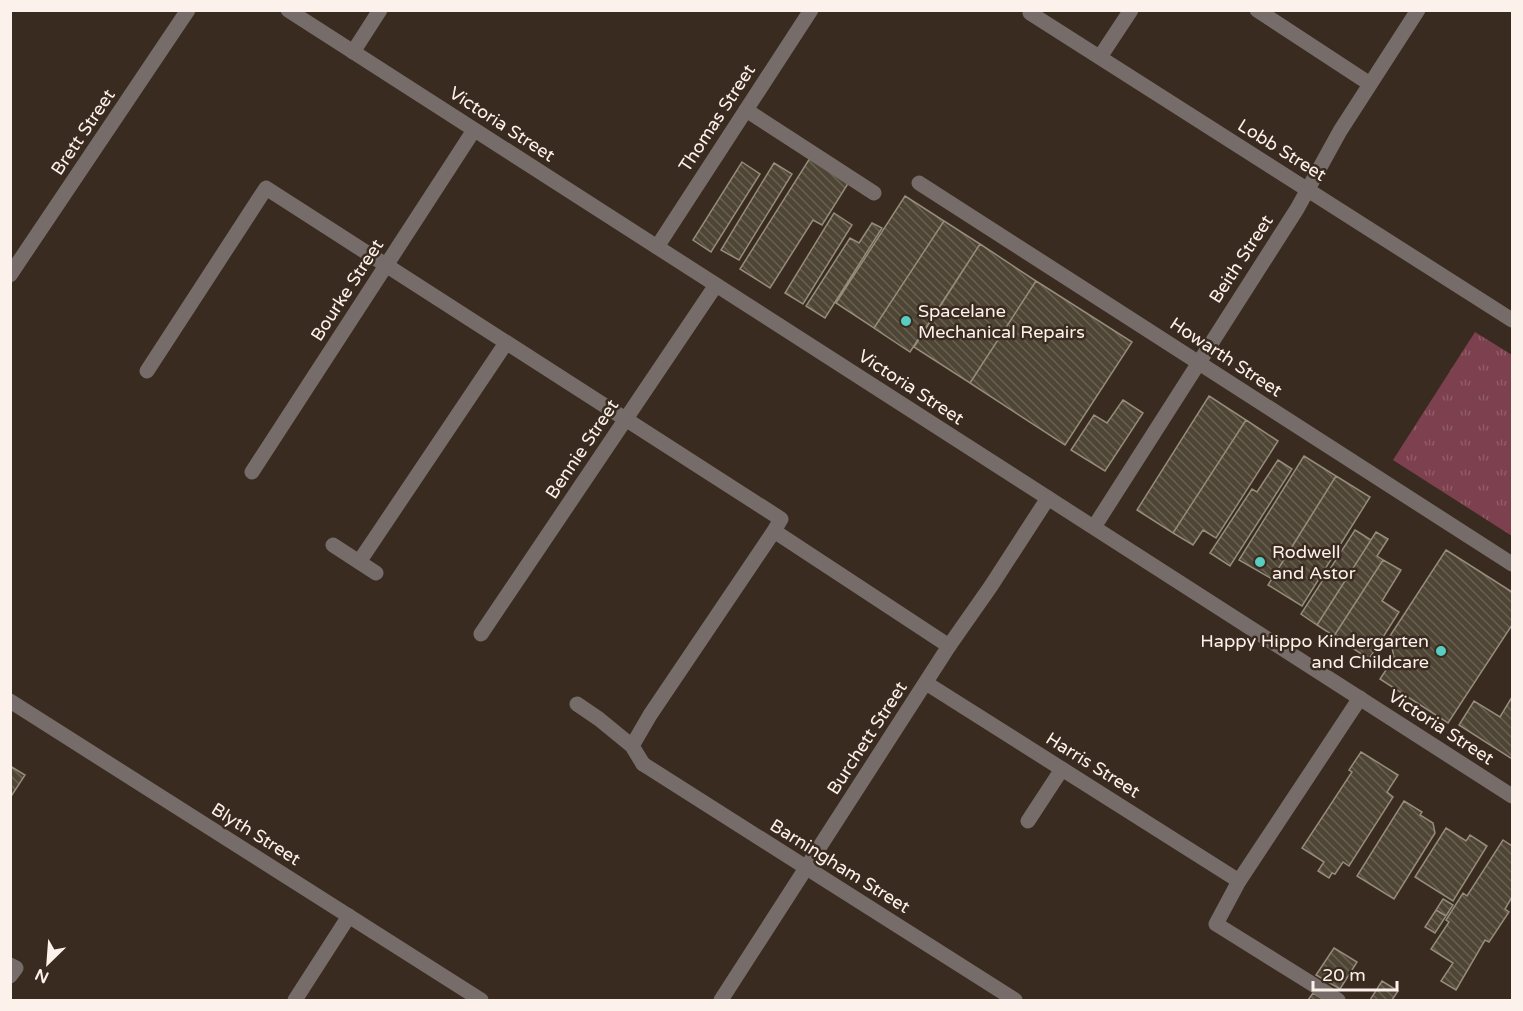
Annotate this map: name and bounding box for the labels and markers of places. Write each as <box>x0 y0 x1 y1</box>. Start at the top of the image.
place label: Spacelane Mechanical Repairs <box>918 300 1085 343</box>
marker: Spacelane Mechanical Repairs <box>899 314 913 328</box>
place label: Rodwell and Astor <box>1272 541 1356 584</box>
marker: Rodwell and Astor <box>1253 555 1267 569</box>
place label: Happy Hippo Kindergarten and Childcare <box>1200 630 1429 673</box>
marker: Happy Hippo Kindergarten and Childcare <box>1434 644 1448 658</box>

